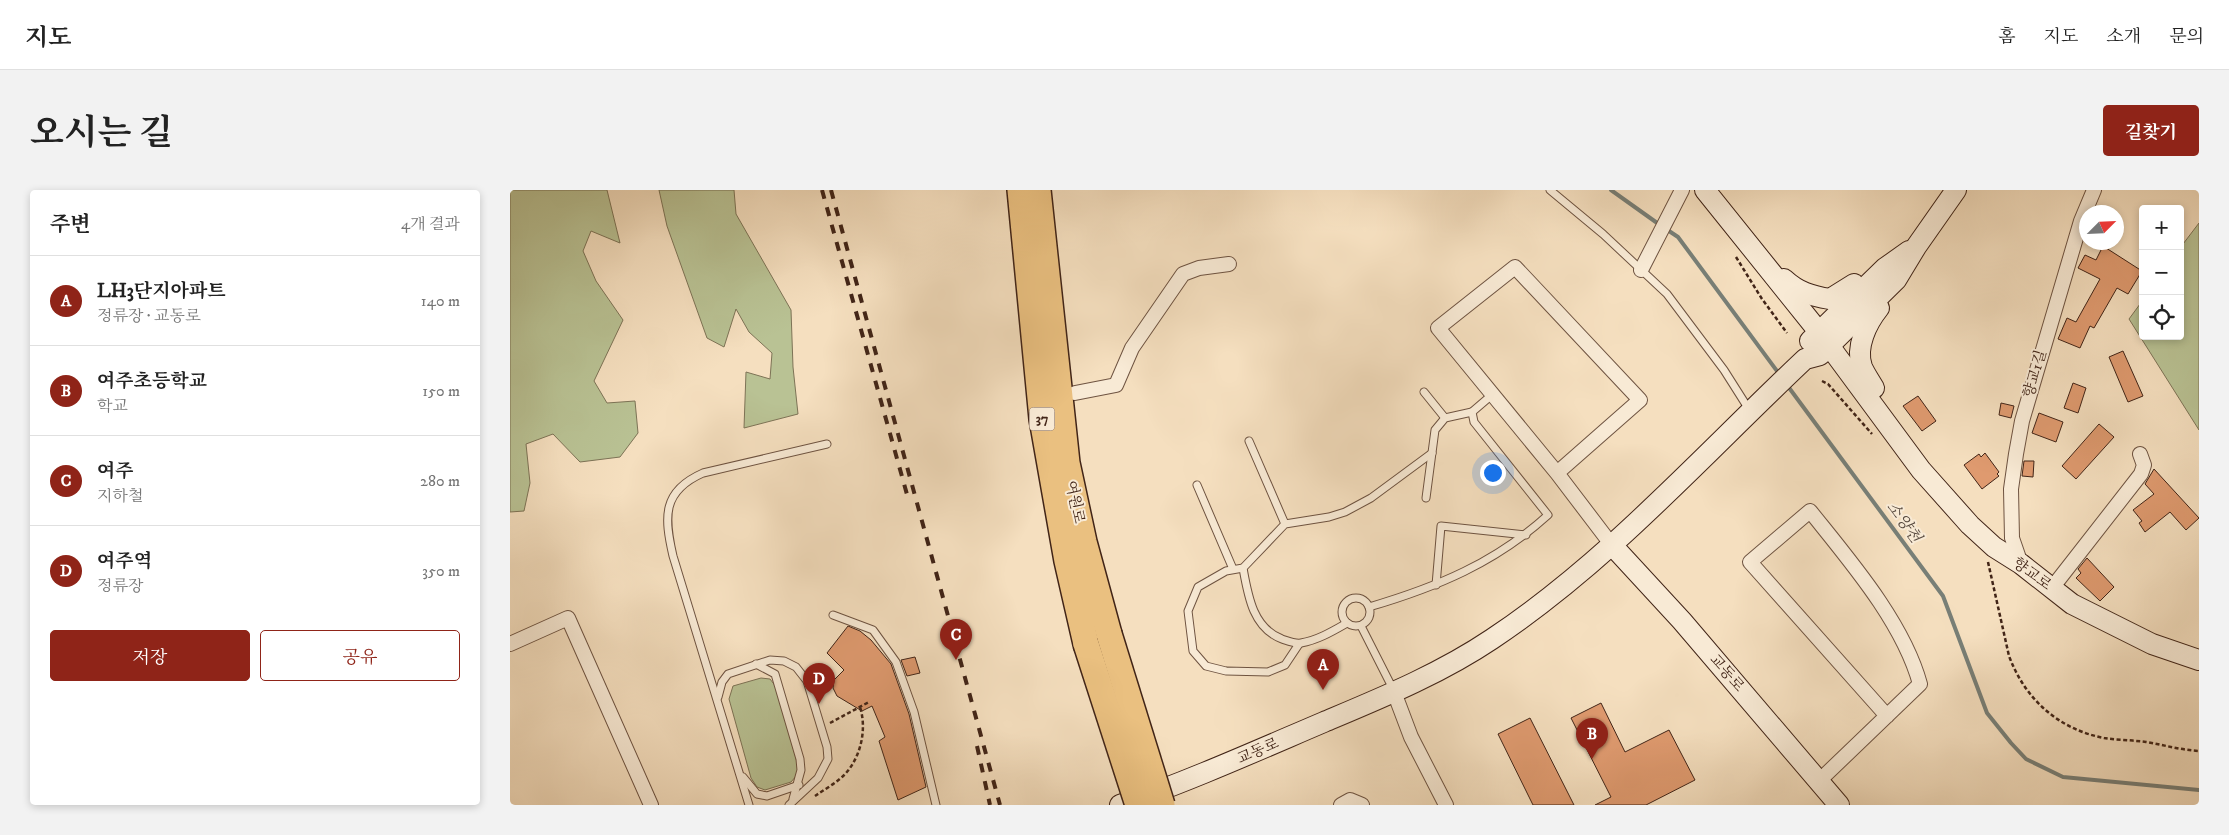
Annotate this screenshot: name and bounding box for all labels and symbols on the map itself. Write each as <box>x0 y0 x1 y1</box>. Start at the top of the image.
north arrow <box>2079 205 2124 250</box>
street label: 향교1길 <box>2019 348 2051 400</box>
road number: 37 <box>1030 408 1054 430</box>
your location <box>1480 460 1506 486</box>
street label: 여원로 <box>1061 479 1089 526</box>
water label: 소양천 <box>1882 497 1927 548</box>
street label: 향교로 <box>2009 554 2056 595</box>
pin: C <box>940 619 972 660</box>
pin: A <box>1307 649 1339 690</box>
street label: 교동로 <box>1706 650 1749 696</box>
pin: D <box>803 663 835 704</box>
pin: B <box>1576 718 1608 759</box>
street label: 교동로 <box>1234 734 1282 768</box>

